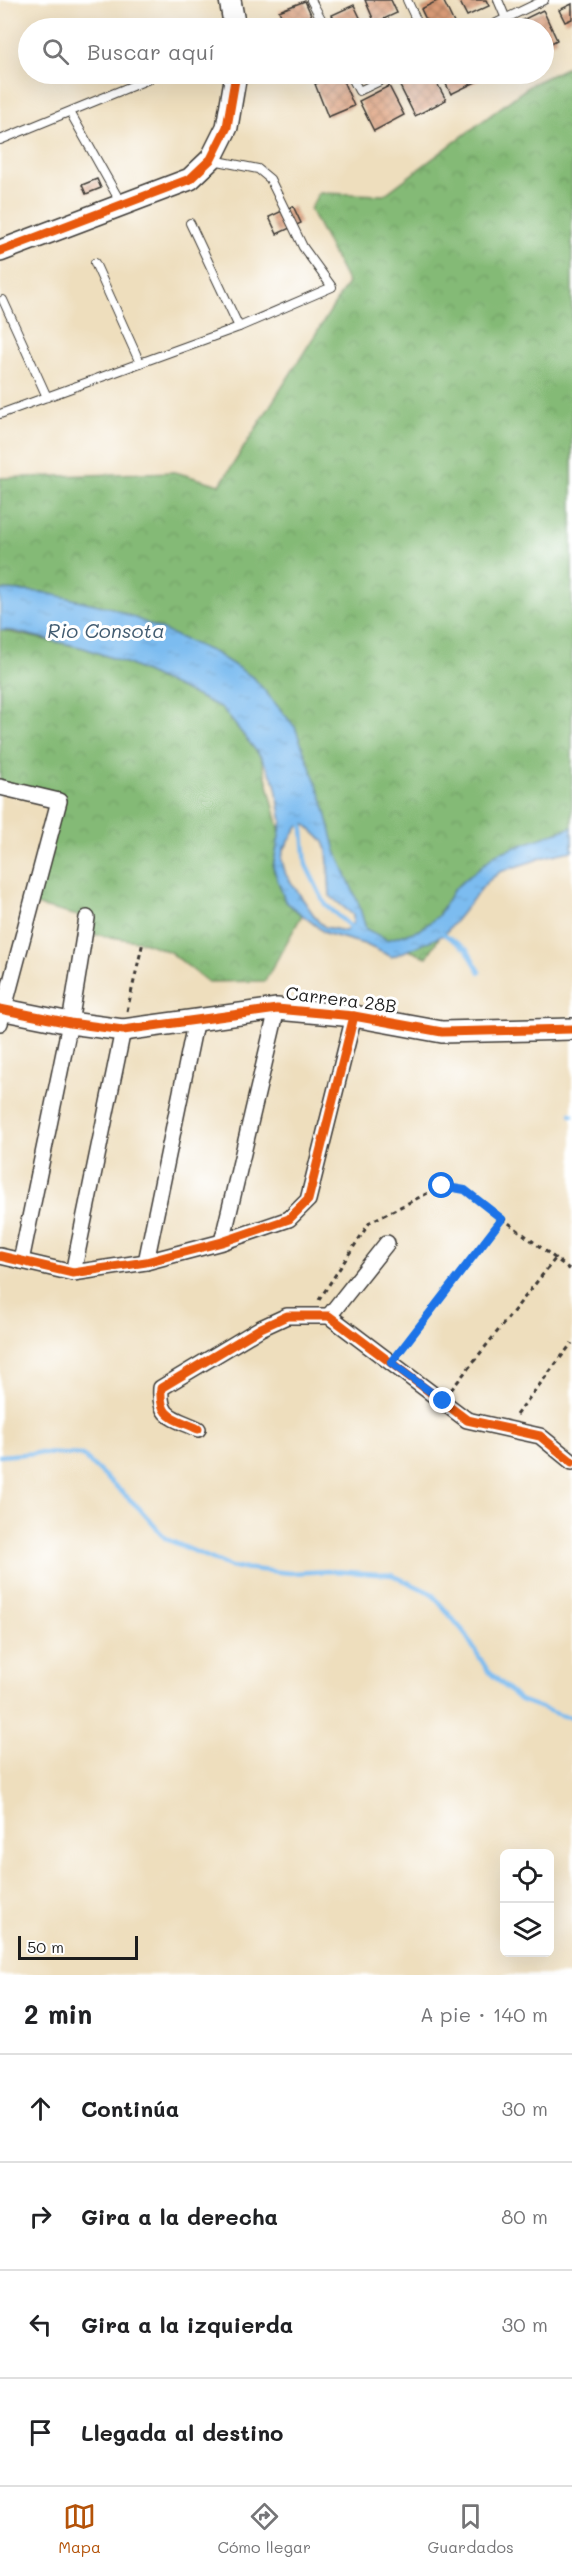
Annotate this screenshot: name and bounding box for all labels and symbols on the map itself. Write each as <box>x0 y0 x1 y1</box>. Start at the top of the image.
water label: Rio Consota <box>47 617 165 643</box>
street label: Carrera 28B <box>284 980 398 1018</box>
route start <box>428 1172 454 1198</box>
route end <box>429 1387 455 1413</box>
scale bar <box>18 1933 138 1960</box>

